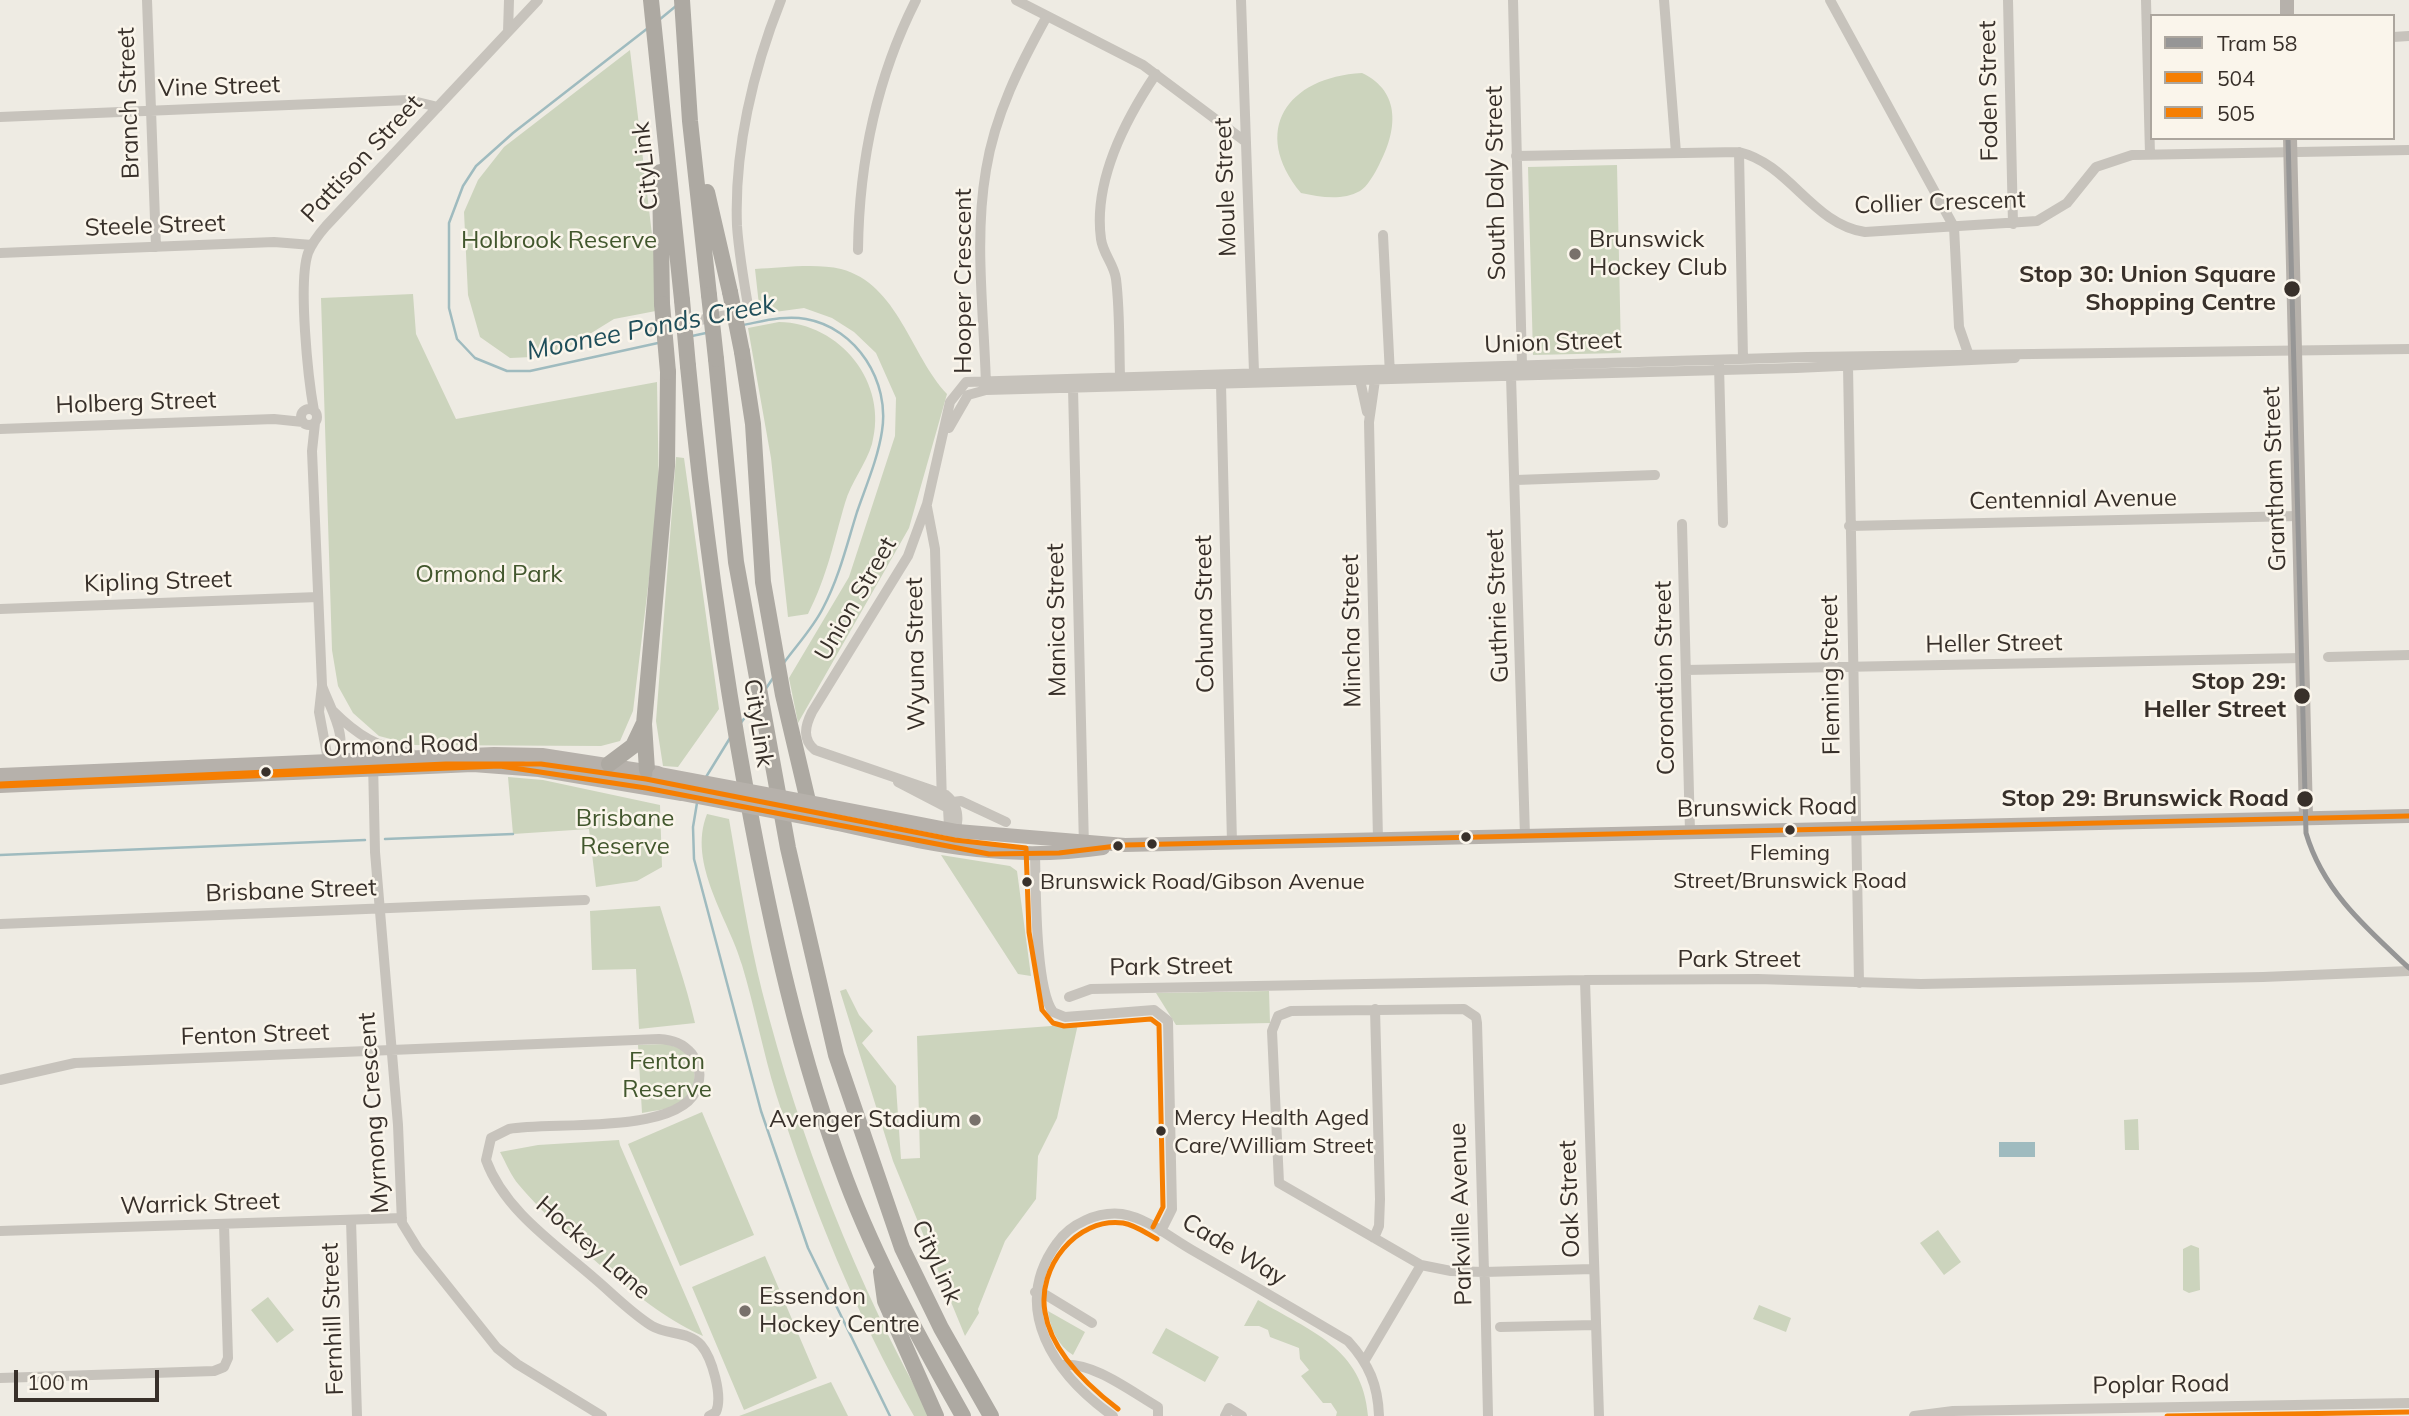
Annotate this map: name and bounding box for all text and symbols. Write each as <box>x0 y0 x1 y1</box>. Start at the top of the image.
legend <box>2150 14 2395 140</box>
street label: Foden Street <box>1973 20 2005 162</box>
street label: Branch Street <box>112 27 146 179</box>
text: Tram 58 <box>2217 30 2297 56</box>
text: 504 <box>2217 65 2255 91</box>
street label: Vine Street <box>157 70 281 104</box>
street label: South Daly Street <box>1480 85 1512 281</box>
street label: Pattison Street <box>296 89 428 229</box>
text: 505 <box>2217 100 2255 126</box>
street label: Moule Street <box>1209 117 1243 257</box>
street label: CityLink <box>627 120 665 212</box>
street label: Collier Crescent <box>1854 186 2026 220</box>
street label: Hooper Crescent <box>950 188 978 374</box>
street label: Steele Street <box>84 209 226 243</box>
place label: Brunswick Hockey Club <box>1589 226 1727 282</box>
park label: Holbrook Reserve <box>461 227 657 255</box>
marker: Brunswick Hockey Club <box>1567 246 1583 262</box>
place label: Stop 30: Union Square Shopping Centre <box>2019 261 2276 317</box>
marker: Stop 30: Union Square Shopping Centre <box>2282 279 2302 299</box>
water label: Moonee Ponds Creek <box>524 289 778 367</box>
street label: Union Street <box>1484 326 1622 360</box>
street label: Holberg Street <box>55 386 217 420</box>
street label: Grantham Street <box>2257 386 2293 572</box>
street label: Centennial Avenue <box>1969 484 2177 516</box>
street label: Guthrie Street <box>1481 529 1515 683</box>
street label: Union Street <box>809 532 903 666</box>
street label: Cohuna Street <box>1189 535 1221 693</box>
street label: Manica Street <box>1041 543 1073 697</box>
street label: Mincha Street <box>1336 554 1368 708</box>
park label: Ormond Park <box>415 561 563 589</box>
street label: Kipling Street <box>84 565 232 599</box>
street label: Wyuna Street <box>900 577 932 731</box>
street label: Coronation Street <box>1649 581 1681 775</box>
street label: Fleming Street <box>1815 595 1847 755</box>
street label: Heller Street <box>1925 628 2063 660</box>
place label: Stop 29: Heller Street <box>2144 668 2286 724</box>
street label: CityLink <box>737 677 779 769</box>
marker: Stop 29: Heller Street <box>2292 686 2312 706</box>
street label: Ormond Road <box>323 729 479 763</box>
unlabelled marker <box>259 765 273 779</box>
place label: Stop 29: Brunswick Road <box>2001 785 2289 813</box>
marker: Stop 29: Brunswick Road <box>2295 789 2315 809</box>
street label: Brunswick Road <box>1677 792 1857 824</box>
park label: Brisbane Reserve <box>576 805 674 861</box>
marker: Fleming Street/Brunswick Road <box>1783 823 1797 837</box>
unlabelled marker <box>1459 830 1473 844</box>
unlabelled marker <box>1145 837 1159 851</box>
unlabelled marker <box>1111 839 1125 853</box>
place label: Fleming Street/Brunswick Road <box>1673 840 1907 892</box>
place label: Brunswick Road/Gibson Avenue <box>1040 869 1365 895</box>
street label: Brisbane Street <box>205 874 377 908</box>
marker: Brunswick Road/Gibson Avenue <box>1020 875 1034 889</box>
street label: Park Street <box>1677 946 1801 974</box>
street label: Park Street <box>1109 952 1233 982</box>
street label: Myrnong Crescent <box>353 1011 395 1215</box>
street label: Fenton Street <box>180 1018 330 1052</box>
park label: Fenton Reserve <box>622 1048 712 1104</box>
place label: Mercy Health Aged Care/William Street <box>1174 1105 1373 1156</box>
place label: Avenger Stadium <box>769 1106 961 1134</box>
marker: Avenger Stadium <box>967 1112 983 1128</box>
street label: Parkville Avenue <box>1443 1122 1479 1306</box>
marker: Mercy Health Aged Care/William Street <box>1154 1124 1168 1138</box>
street label: Oak Street <box>1554 1140 1586 1258</box>
street label: Warrick Street <box>120 1187 280 1221</box>
street label: Hockey Lane <box>530 1190 656 1306</box>
street label: Cade Way <box>1177 1208 1291 1292</box>
street label: CityLink <box>905 1216 967 1308</box>
street label: Fernhill Street <box>316 1242 350 1396</box>
place label: Essendon Hockey Centre <box>759 1283 920 1339</box>
marker: Essendon Hockey Centre <box>737 1303 753 1319</box>
scale bar <box>18 1356 163 1400</box>
text: 100 m <box>27 1369 89 1395</box>
street label: Poplar Road <box>2092 1369 2230 1401</box>

